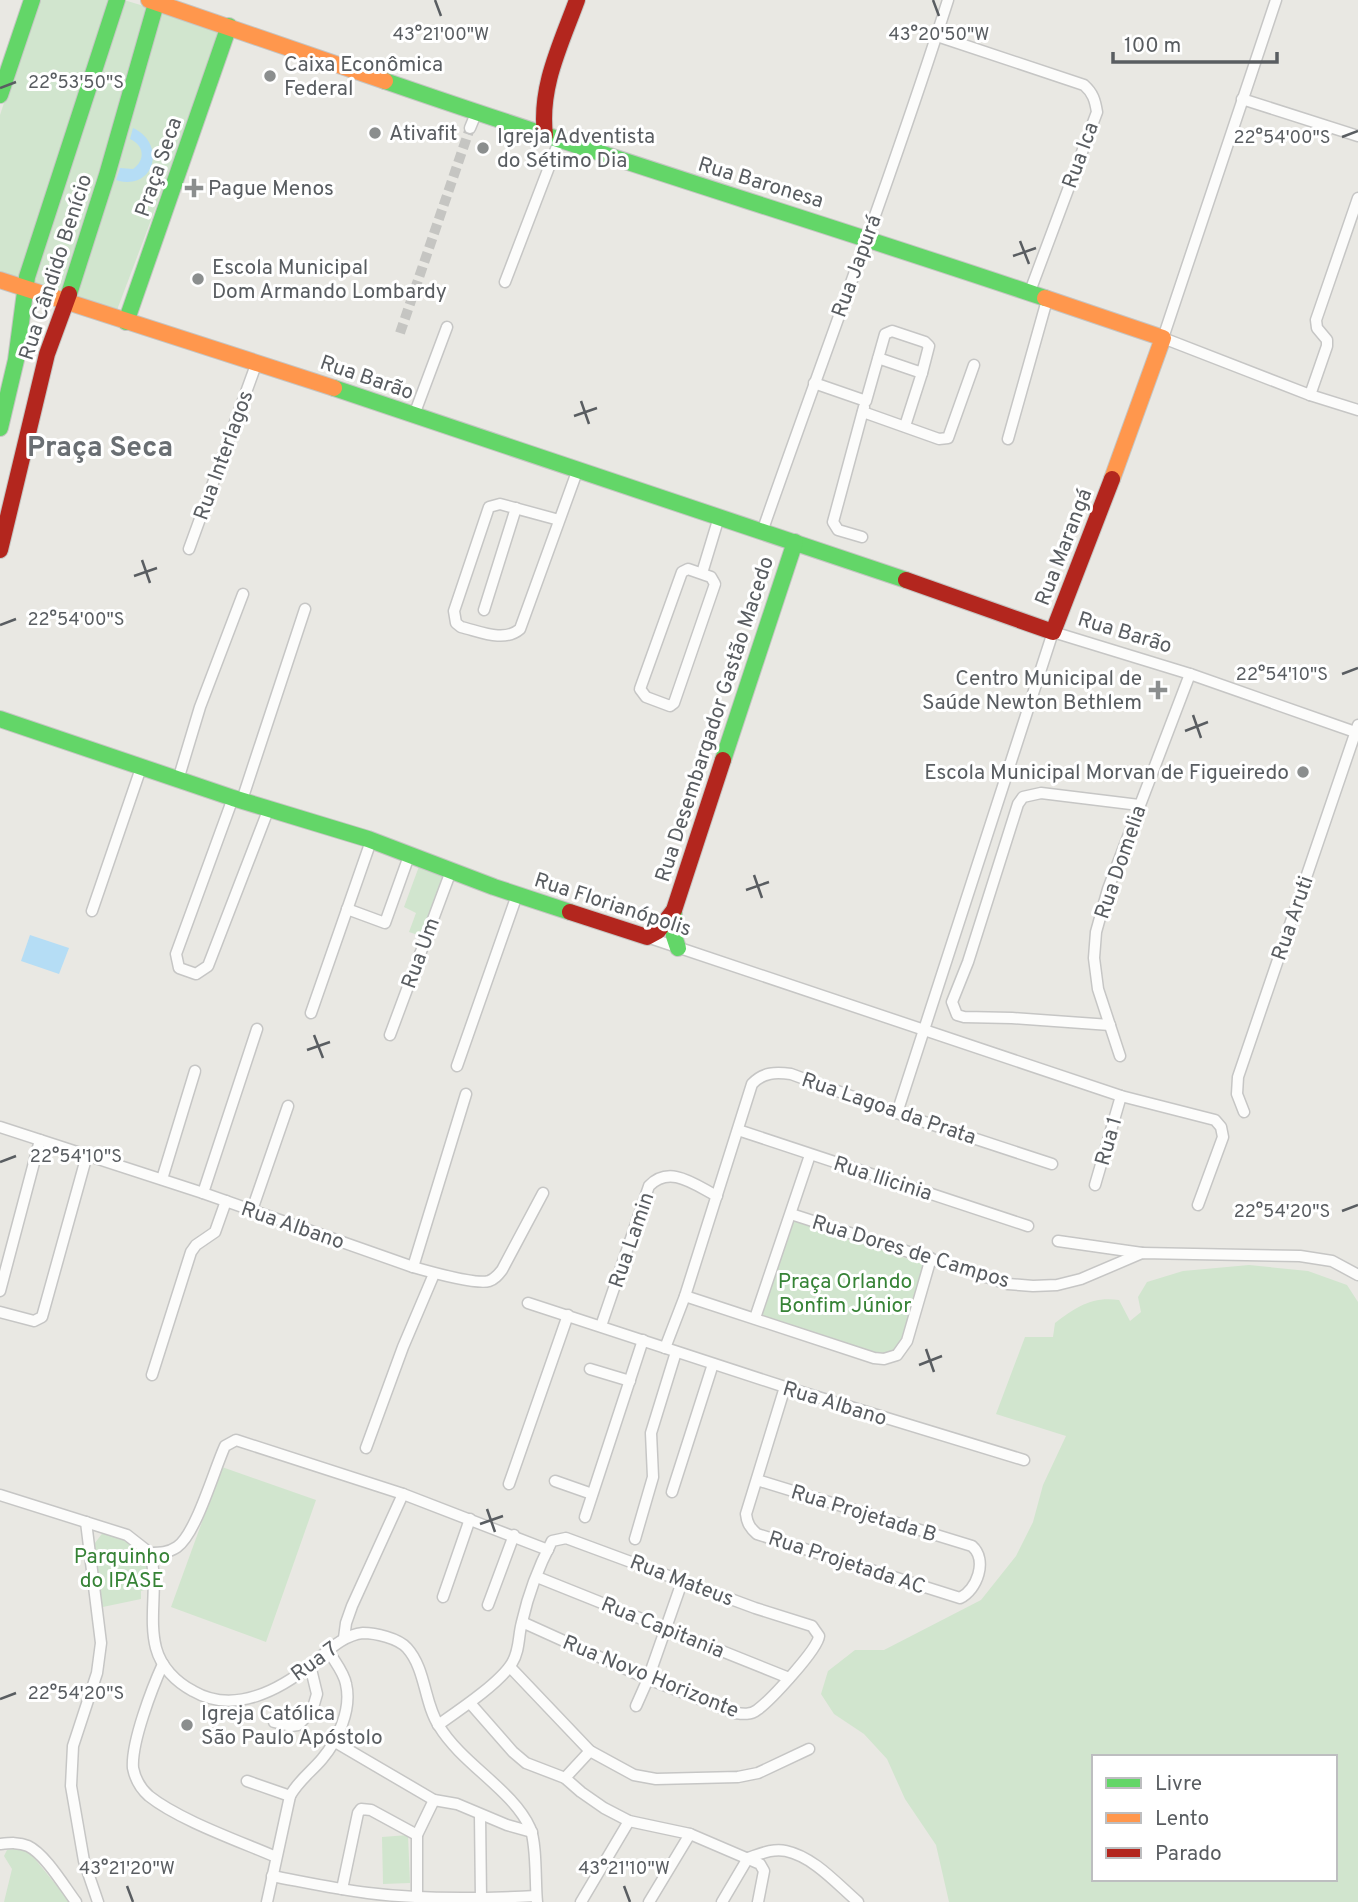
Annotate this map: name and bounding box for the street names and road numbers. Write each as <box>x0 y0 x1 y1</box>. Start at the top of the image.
street label: Praça Seca <box>130 114 189 221</box>
street label: Rua Ica <box>1057 119 1106 193</box>
street label: Rua Baronesa <box>694 152 827 215</box>
street label: Rua Cândido Benício <box>14 171 99 364</box>
street label: Rua Japurá <box>826 211 888 322</box>
street label: Rua Barão <box>316 350 417 407</box>
street label: Rua Interlagos <box>188 387 260 524</box>
street label: Rua Marangá <box>1030 485 1099 610</box>
street label: Rua Desembargador Gastão Macedo <box>650 553 781 886</box>
street label: Rua Barão <box>1074 606 1175 661</box>
street label: Rua Domelia <box>1089 802 1153 923</box>
street label: Rua Florianópolis <box>531 867 695 944</box>
street label: Rua Aruti <box>1266 873 1320 964</box>
street label: Rua Um <box>396 914 447 993</box>
street label: Rua Lagoa da Prata <box>798 1067 979 1152</box>
street label: Rua 1 <box>1090 1114 1129 1169</box>
street label: Rua Ilicinia <box>830 1151 935 1208</box>
street label: Rua Lamin <box>603 1189 661 1292</box>
street label: Rua Albano <box>237 1196 348 1257</box>
street label: Rua Dores de Campos <box>808 1209 1013 1295</box>
street label: Rua Albano <box>779 1376 890 1433</box>
street label: Rua Projetada B <box>787 1479 940 1549</box>
street label: Rua Projetada AC <box>765 1525 928 1602</box>
street label: Rua Mateus <box>626 1549 737 1614</box>
street label: Rua Capitania <box>597 1591 728 1665</box>
street label: Rua Novo Horizonte <box>558 1630 743 1725</box>
street label: Rua 7 <box>286 1636 344 1688</box>

